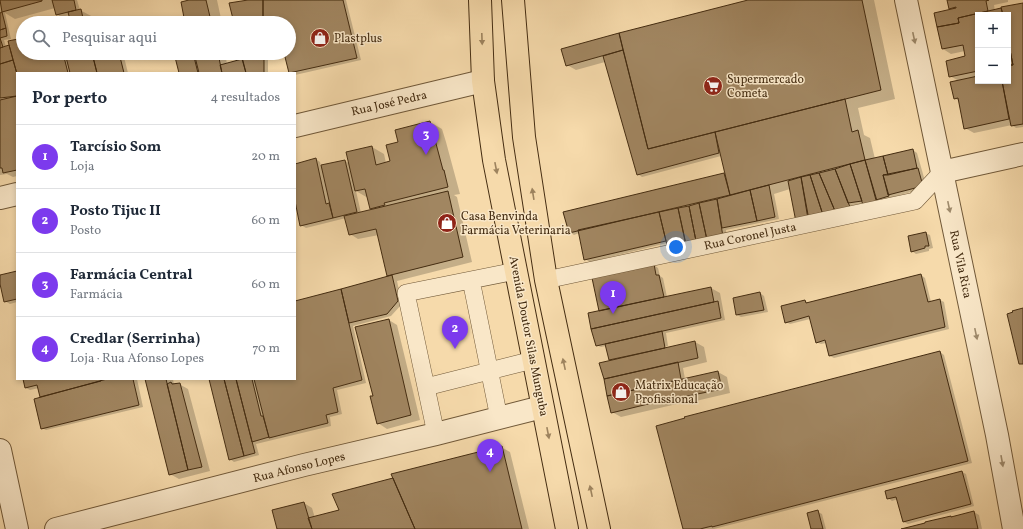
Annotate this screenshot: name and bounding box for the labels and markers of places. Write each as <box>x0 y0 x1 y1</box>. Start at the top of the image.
shop icon: Plastplus <box>309 27 331 49</box>
place label: Plastplus <box>334 31 382 47</box>
place label: Supermercado Cometa <box>727 72 804 102</box>
supermarket icon: Supermercado Cometa <box>702 75 724 97</box>
pin: 3 <box>413 122 439 155</box>
place label: Casa Benvinda Farmácia Veterinaria <box>461 209 571 239</box>
shop icon: Casa Benvinda Farmácia Veterinaria <box>436 212 458 234</box>
pin: 1 <box>600 281 626 314</box>
pin: 2 <box>442 316 468 349</box>
place label: Matrix Educação Profissional <box>635 378 723 408</box>
shop icon: Matrix Educação Profissional <box>610 381 632 403</box>
pin: 4 <box>477 439 503 472</box>

